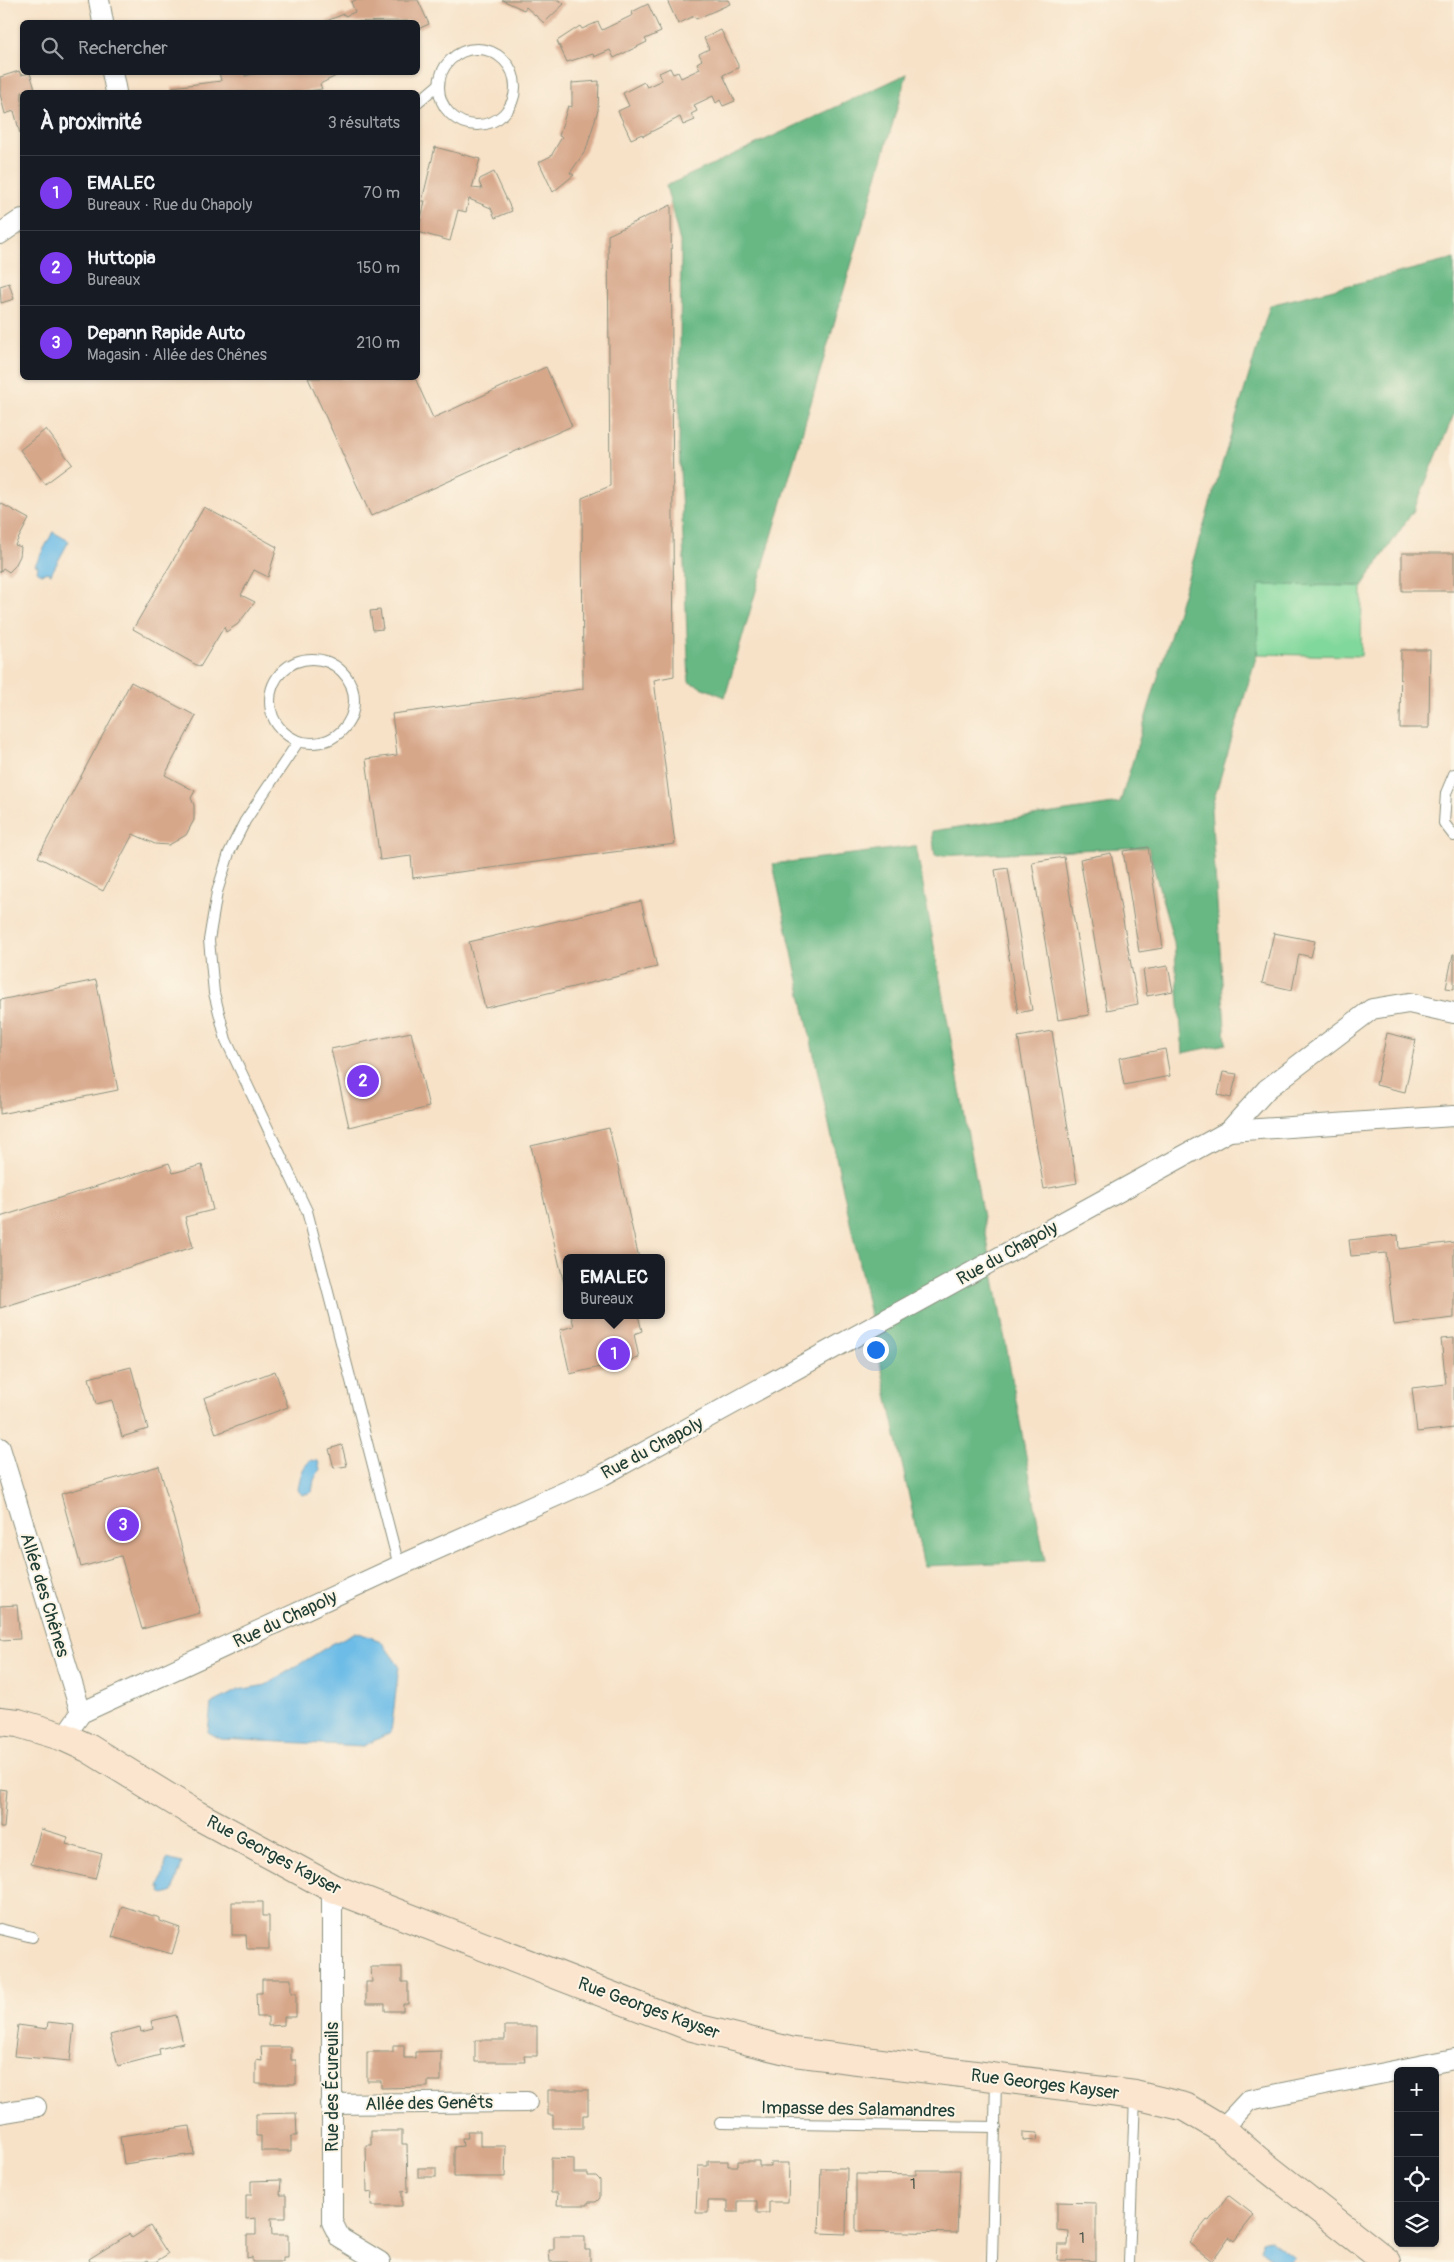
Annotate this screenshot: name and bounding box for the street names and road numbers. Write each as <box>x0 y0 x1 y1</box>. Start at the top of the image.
street label: Rue du Chapoly <box>953 1216 1062 1291</box>
street label: Rue du Chapoly <box>597 1412 707 1485</box>
street label: Allée des Chênes <box>15 1530 74 1660</box>
street label: Rue du Chapoly <box>230 1585 341 1654</box>
street label: Rue Georges Kayser <box>202 1810 346 1901</box>
street label: Rue Georges Kayser <box>575 1972 723 2045</box>
street label: Rue des Écureuils <box>321 2022 344 2152</box>
street label: Rue Georges Kayser <box>969 2064 1121 2105</box>
street label: Allée des Genêts <box>365 2091 493 2116</box>
street label: Impasse des Salamandres <box>761 2096 955 2123</box>

